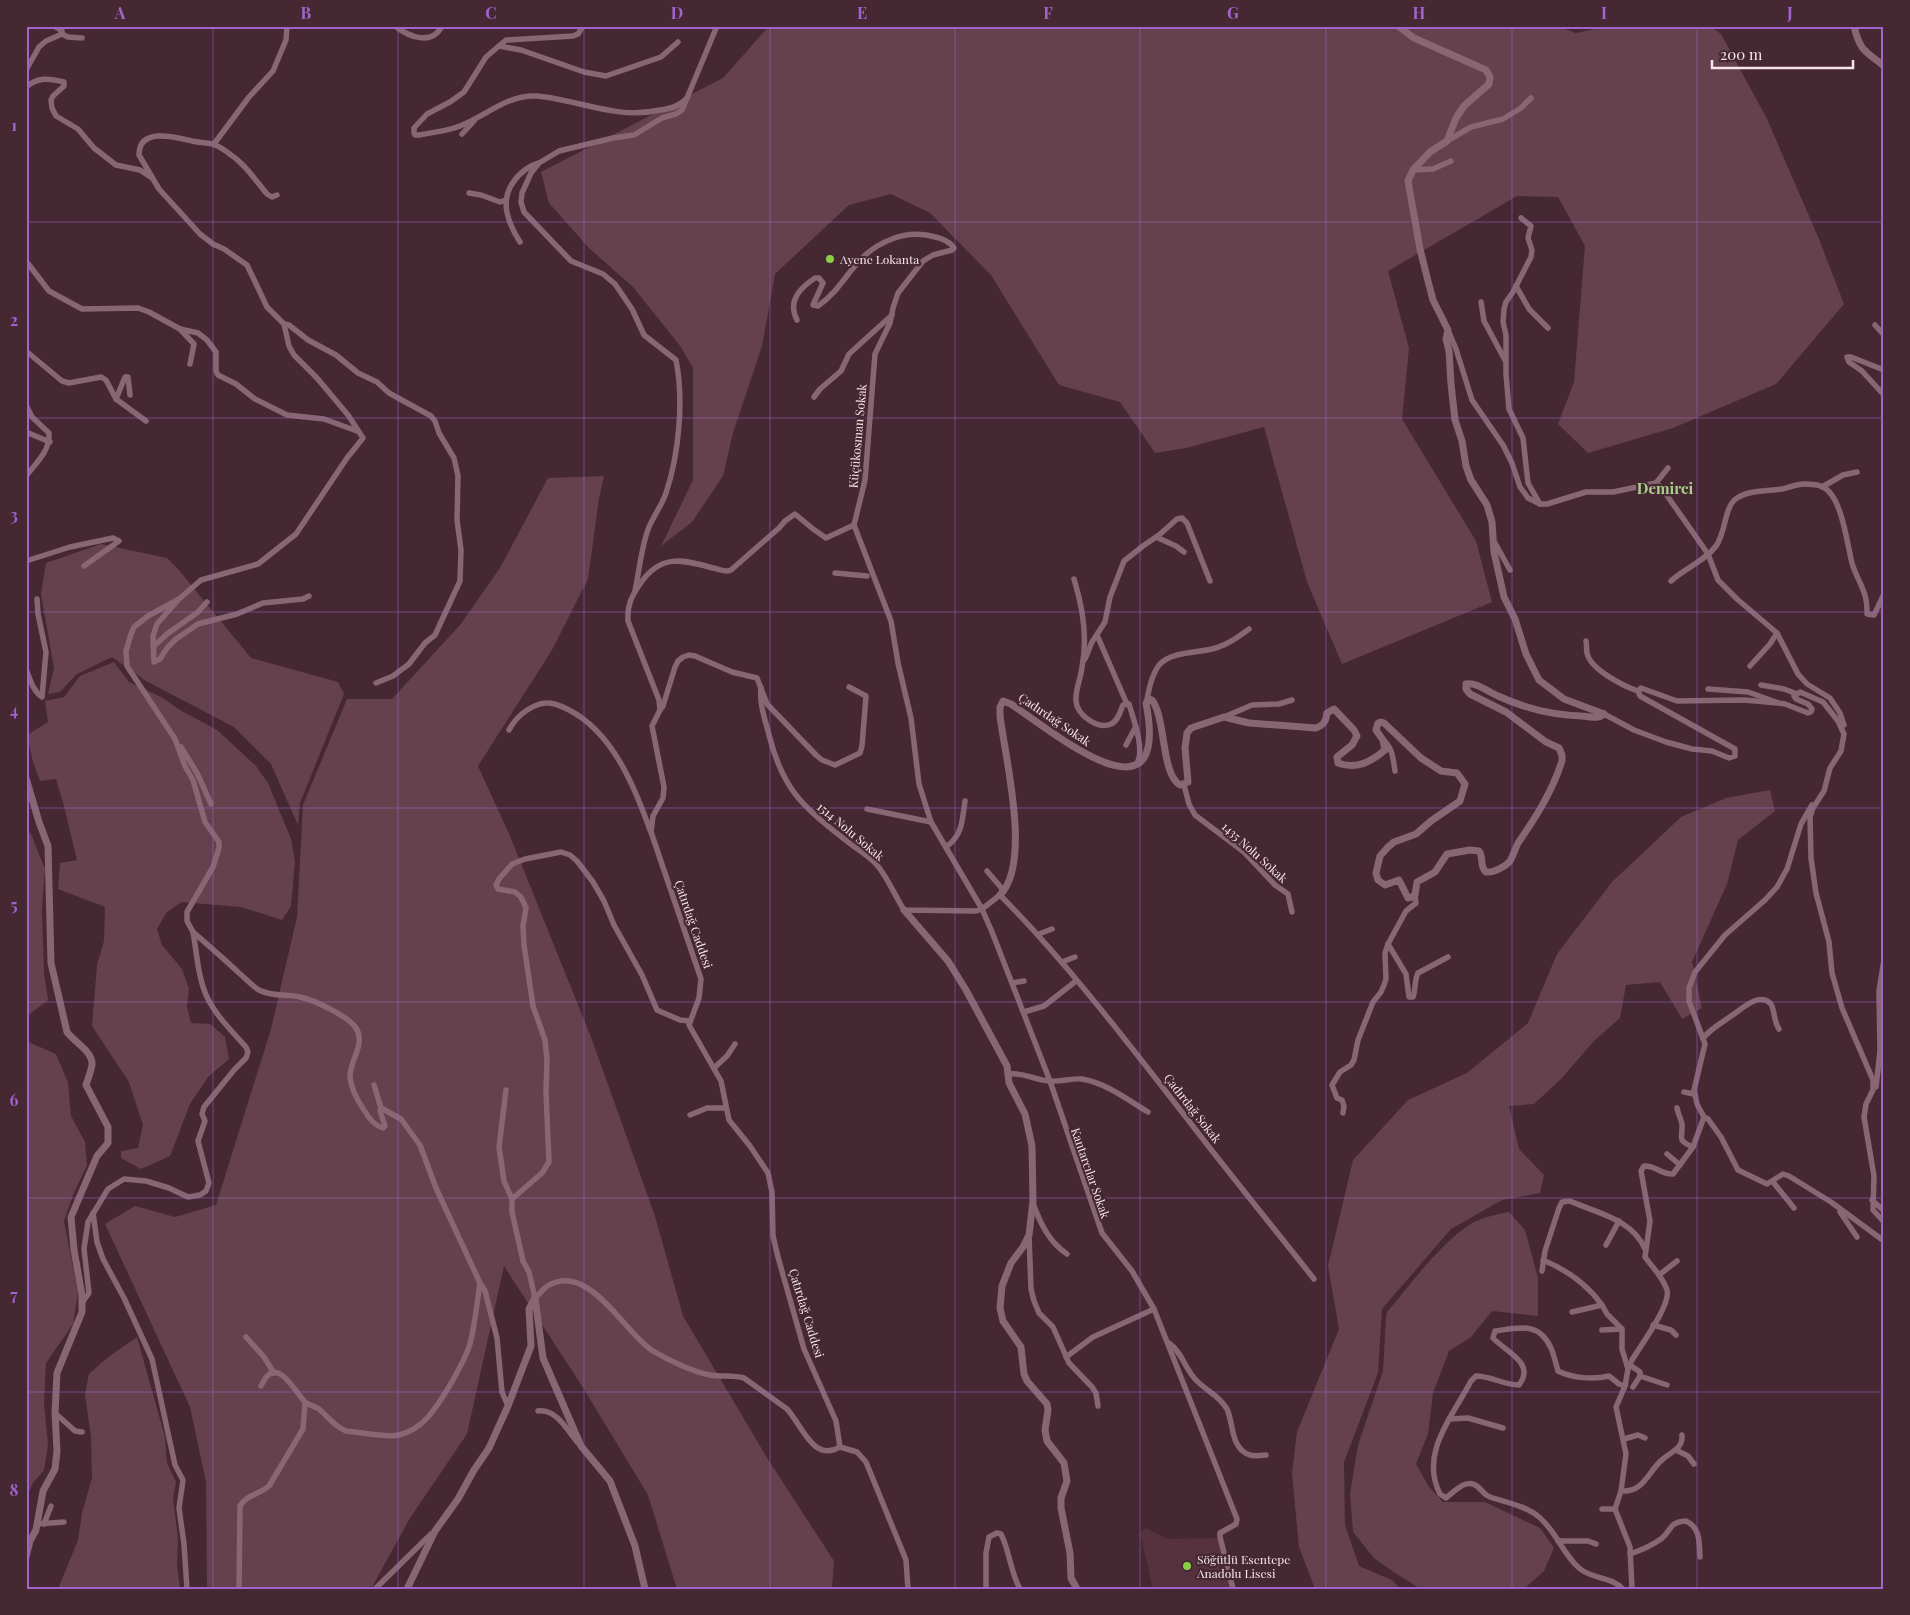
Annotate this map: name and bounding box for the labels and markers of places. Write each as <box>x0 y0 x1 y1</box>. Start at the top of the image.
place label: Ayene Lokanta <box>839 251 919 267</box>
marker: Ayene Lokanta <box>824 253 836 265</box>
place label: Söğütlü Esentepe Anadolu Lisesi <box>1196 1551 1290 1581</box>
marker: Söğütlü Esentepe Anadolu Lisesi <box>1181 1560 1193 1572</box>

